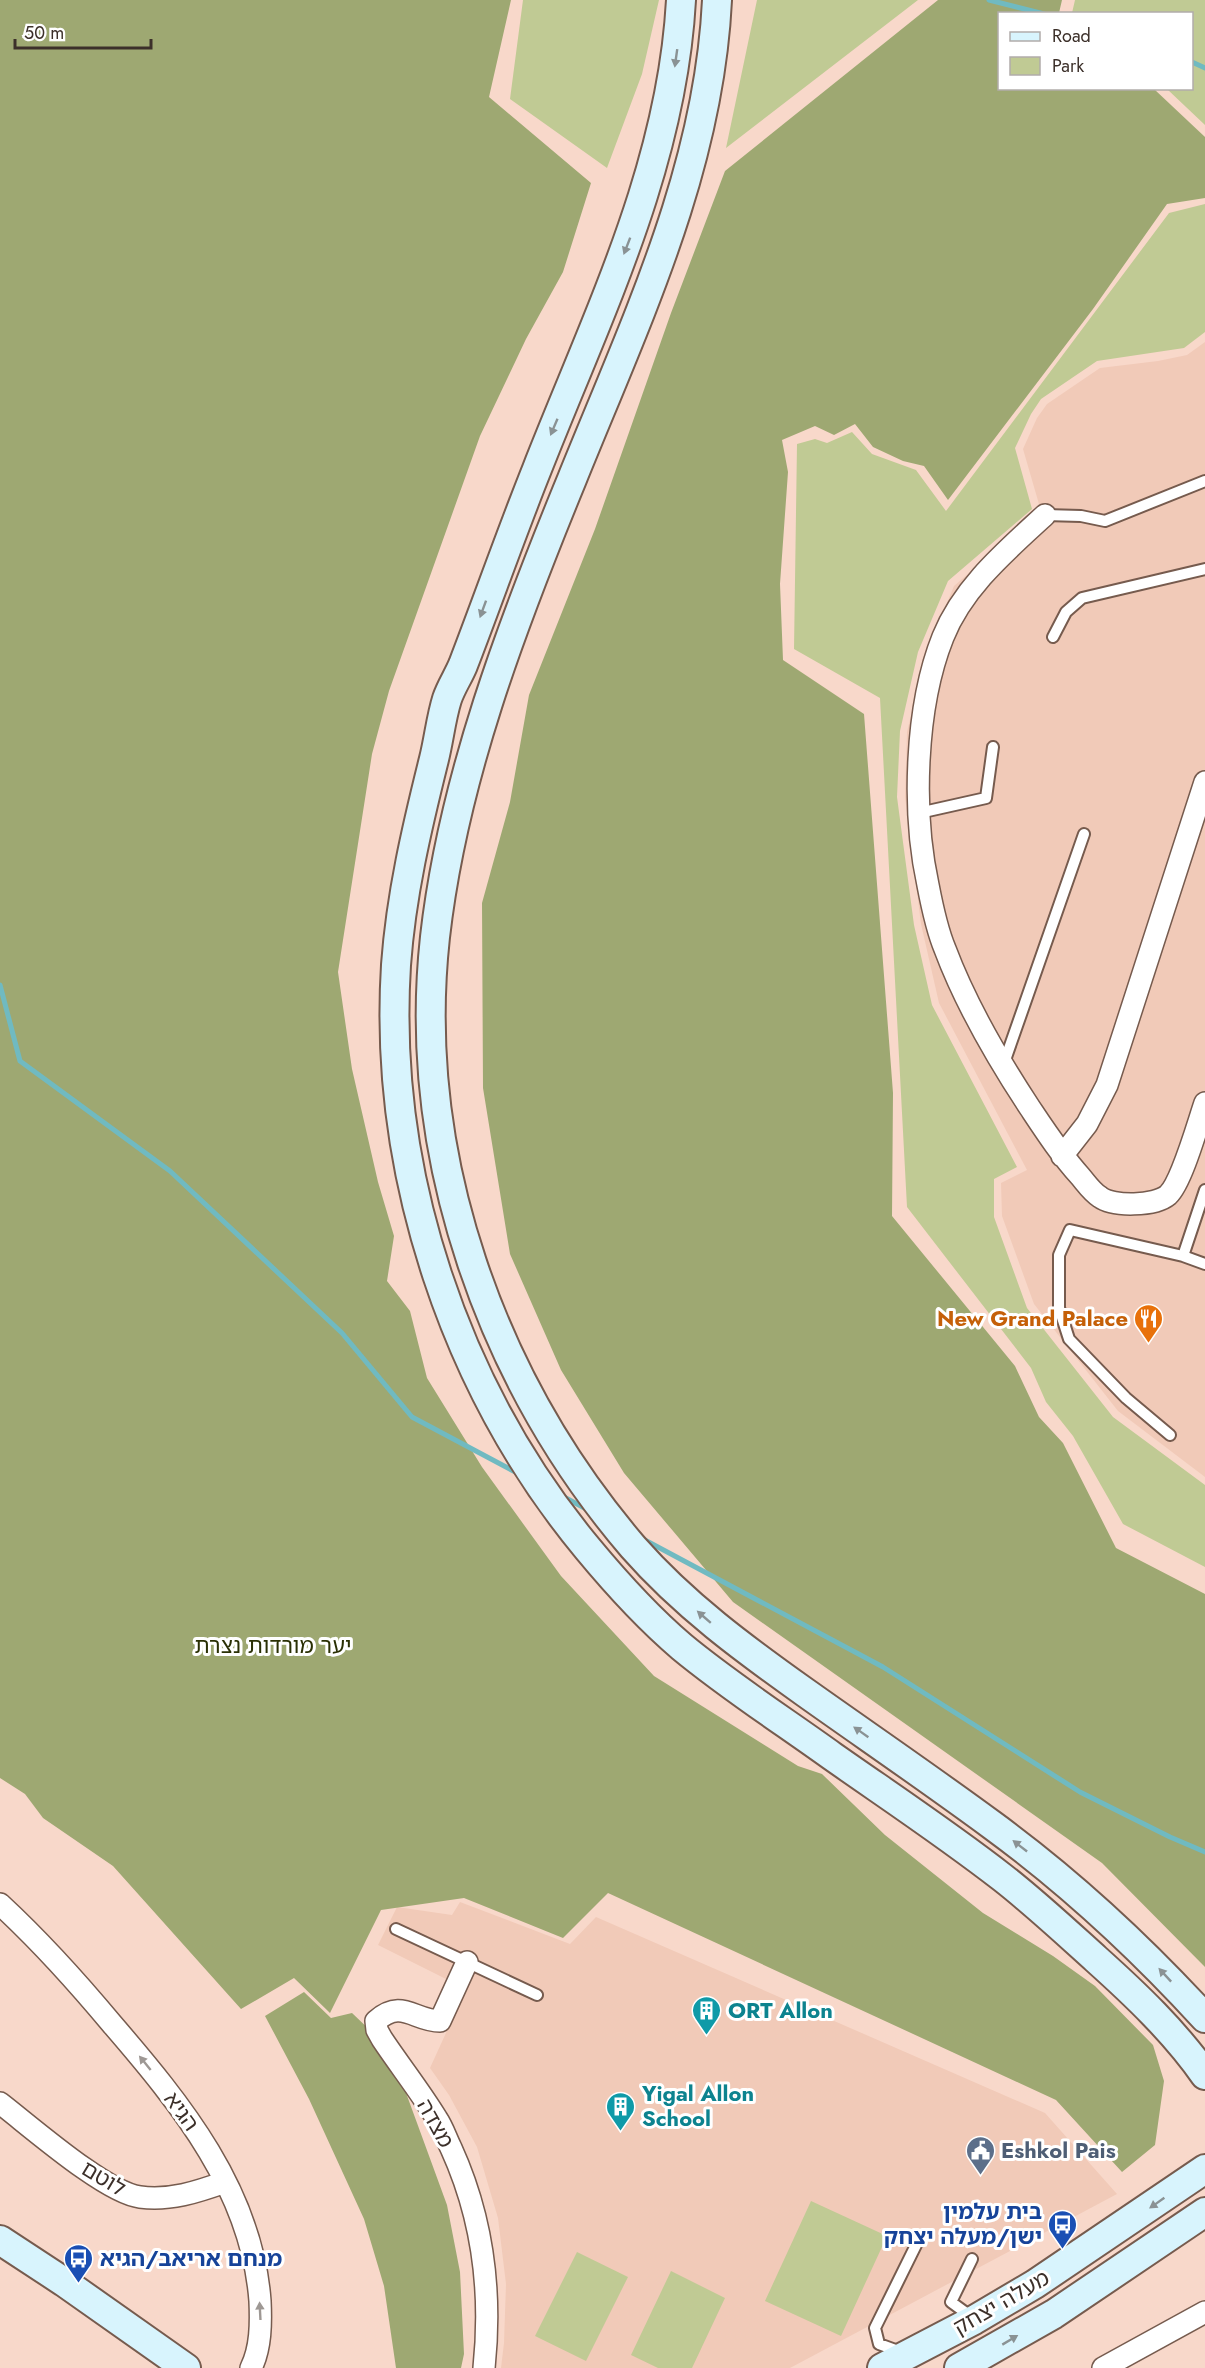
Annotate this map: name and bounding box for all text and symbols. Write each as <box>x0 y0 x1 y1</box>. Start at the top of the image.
scale bar <box>15 12 152 50</box>
legend <box>998 12 1193 90</box>
text: 50 m <box>24 20 64 46</box>
text: Road <box>1052 23 1091 49</box>
one-way arrow <box>671 49 680 68</box>
text: Park <box>1052 53 1084 79</box>
one-way arrow <box>621 238 631 256</box>
one-way arrow <box>549 419 559 437</box>
one-way arrow <box>478 600 487 618</box>
place label: New Grand Palace <box>937 1302 1128 1334</box>
restaurant icon: New Grand Palace <box>1133 1302 1165 1344</box>
one-way arrow <box>697 1611 712 1624</box>
park label: יער מורדות נצרת <box>195 1629 351 1661</box>
one-way arrow <box>854 1726 870 1738</box>
one-way arrow <box>1012 1840 1027 1852</box>
one-way arrow <box>1159 1968 1172 1983</box>
building icon: ORT Allon <box>691 1994 723 2036</box>
place label: ORT Allon <box>728 1994 833 2026</box>
one-way arrow <box>139 2056 152 2071</box>
place label: Yigal Allon School <box>641 2077 754 2134</box>
street label: הגיא <box>157 2085 207 2137</box>
building icon: Yigal Allon School <box>605 2090 637 2132</box>
street label: מצדה <box>409 2093 463 2153</box>
public building icon: Eshkol Pais <box>964 2134 996 2176</box>
place label: Eshkol Pais <box>1001 2134 1116 2166</box>
street label: לוטם <box>76 2152 132 2204</box>
place label: בית עלמין ישן/מעלה יצחק <box>884 2195 1042 2252</box>
one-way arrow <box>1149 2197 1165 2208</box>
bus stop icon: בית עלמין ישן/מעלה יצחק <box>1047 2208 1079 2250</box>
bus stop icon: מנחם אריאב/הגיא <box>63 2242 95 2284</box>
place label: מנחם אריאב/הגיא <box>100 2242 282 2274</box>
street label: מעלה יצחק <box>947 2262 1055 2342</box>
one-way arrow <box>256 2302 265 2321</box>
one-way arrow <box>1002 2335 1019 2345</box>

